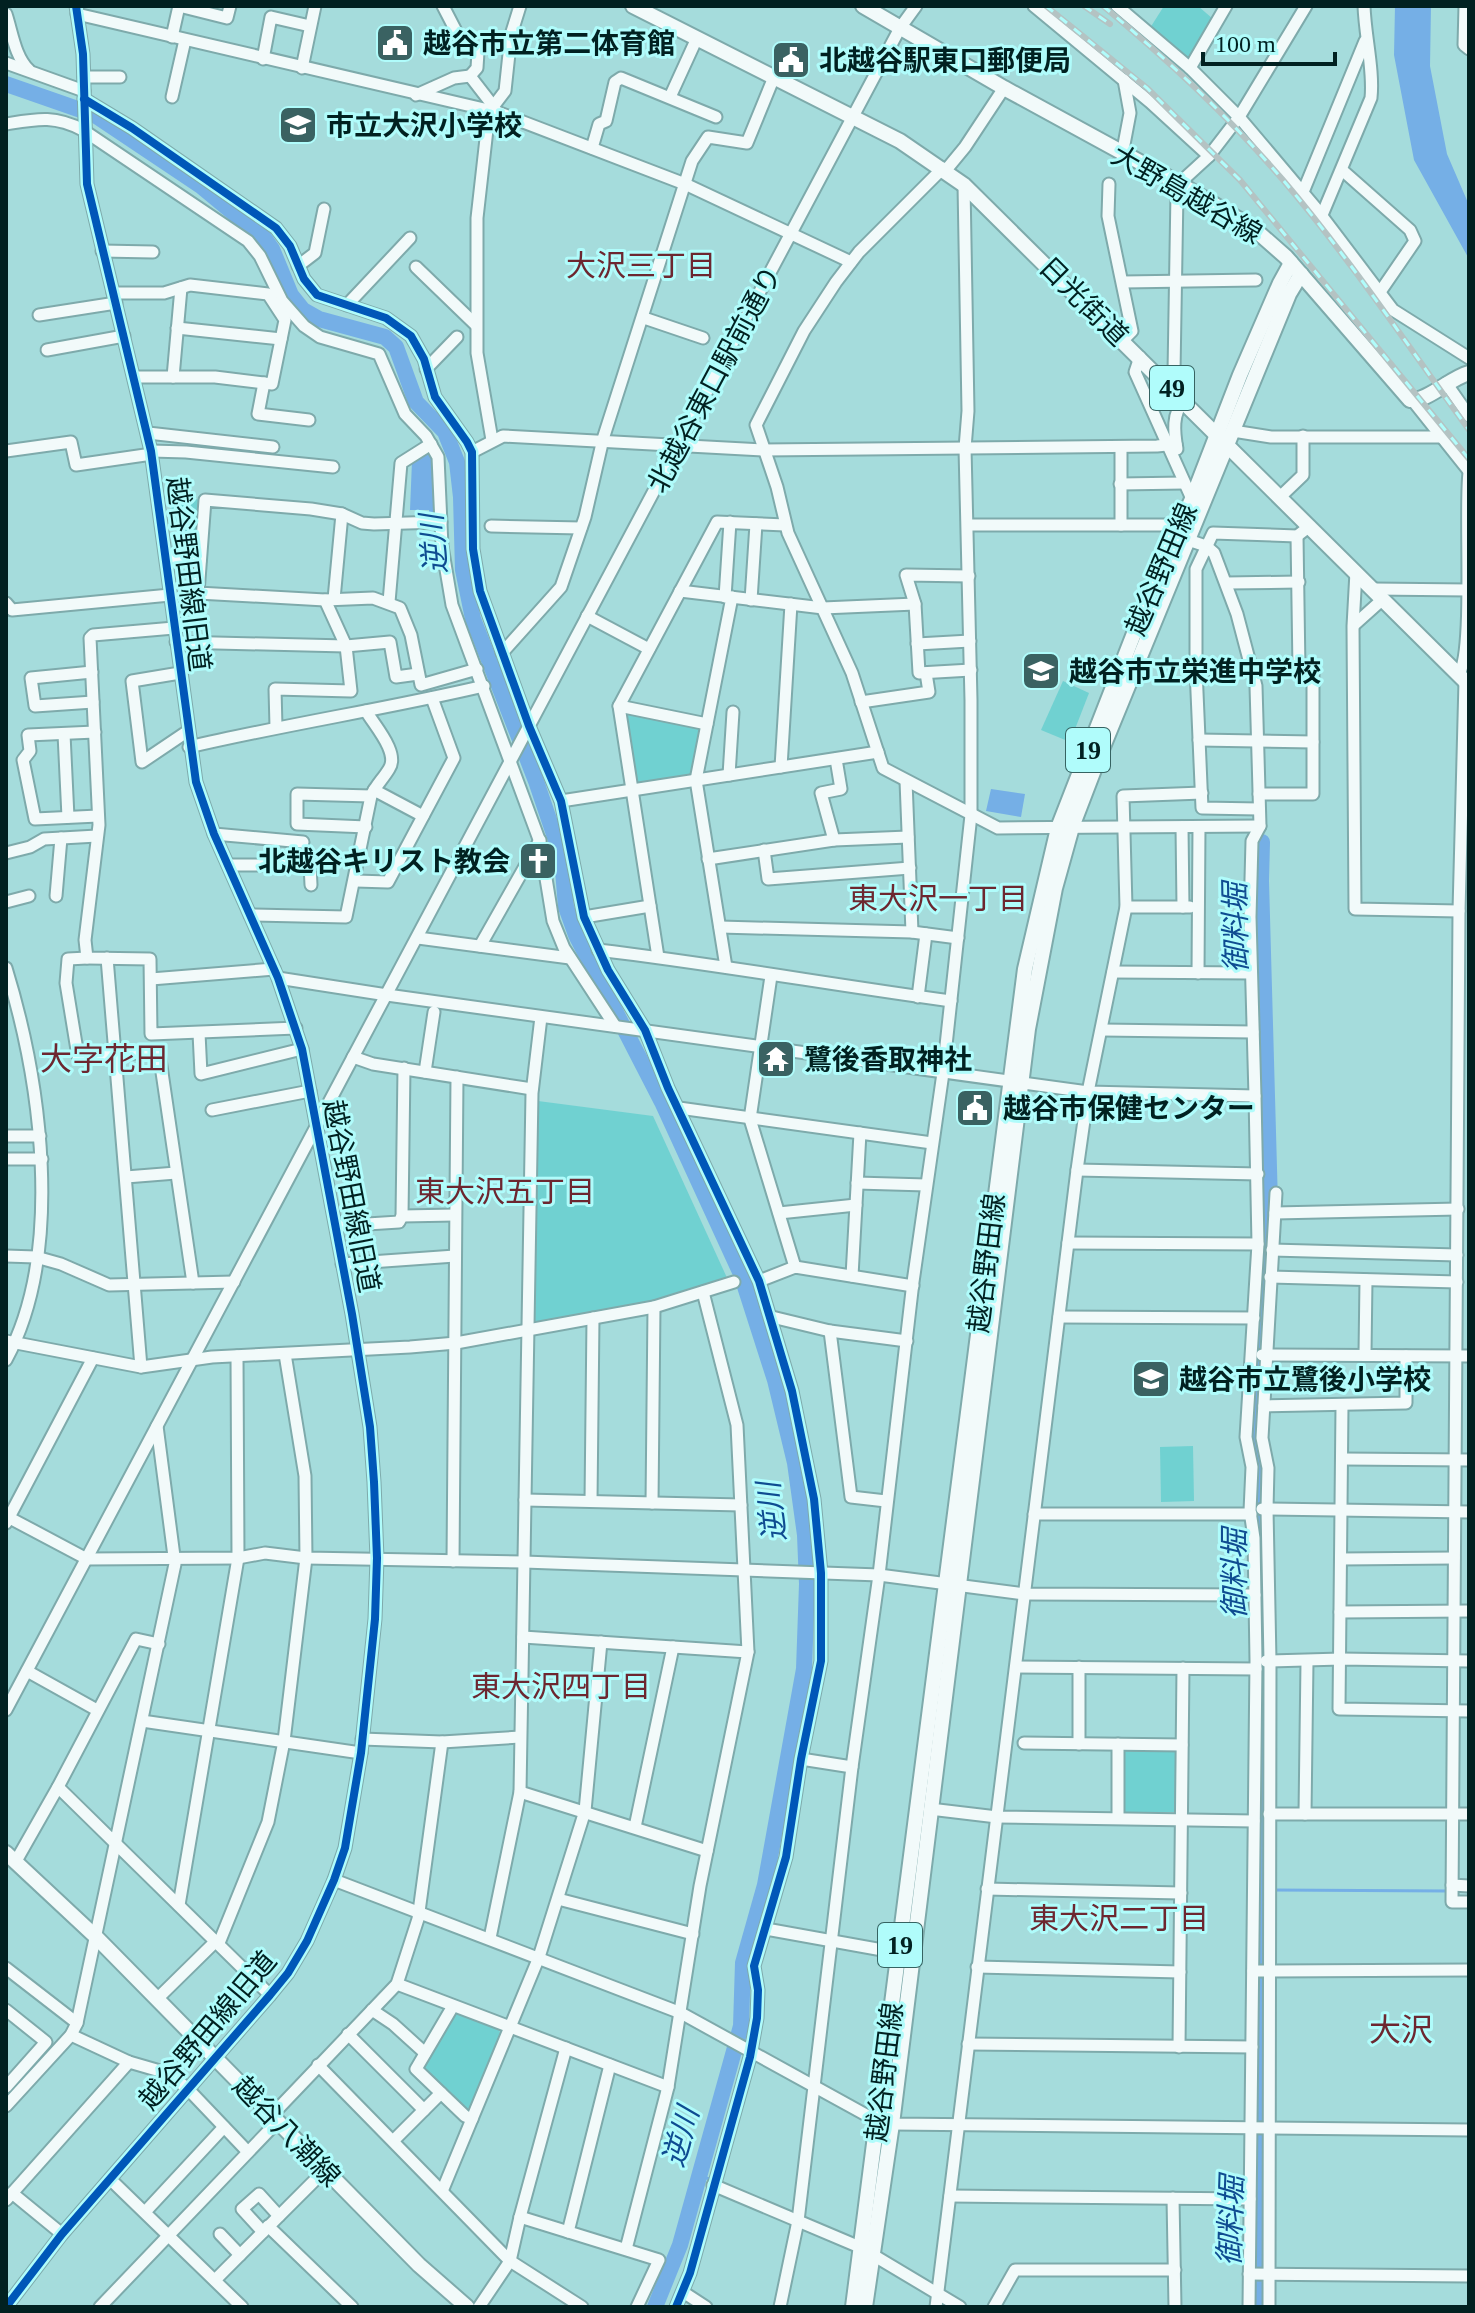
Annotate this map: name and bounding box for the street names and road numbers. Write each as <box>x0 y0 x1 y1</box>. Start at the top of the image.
street label: 大野島越谷線 <box>1106 139 1267 250</box>
street label: 日光街道 <box>1033 251 1134 352</box>
street label: 北越谷東口駅前通り <box>642 261 787 498</box>
road number: 49 <box>1150 366 1194 410</box>
street label: 越谷野田線旧道 <box>161 475 216 673</box>
street label: 越谷野田線 <box>1120 499 1203 640</box>
road number: 19 <box>1066 728 1110 772</box>
street label: 越谷野田線旧道 <box>318 1097 385 1295</box>
street label: 越谷野田線 <box>963 1192 1010 1334</box>
road number: 19 <box>878 1923 922 1967</box>
street label: 越谷野田線旧道 <box>133 1945 282 2115</box>
street label: 越谷野田線 <box>861 2001 908 2143</box>
street label: 越谷八潮線 <box>227 2070 346 2192</box>

